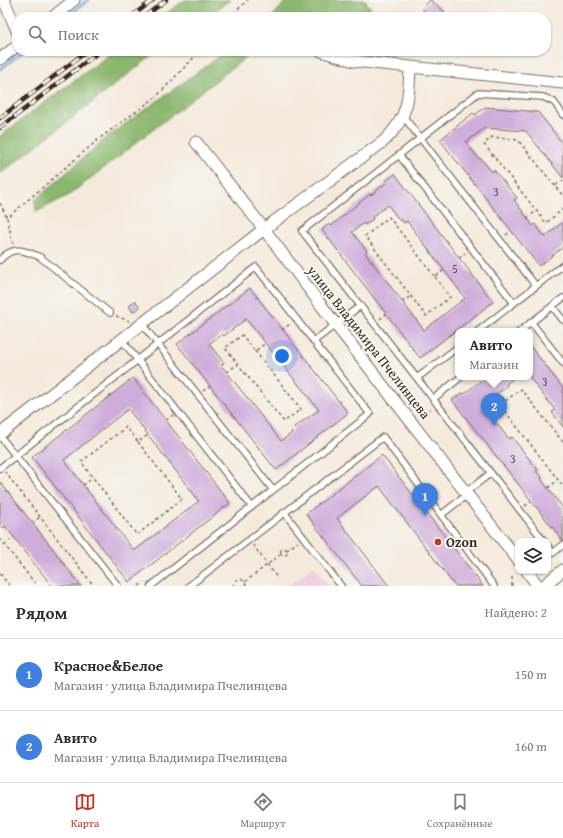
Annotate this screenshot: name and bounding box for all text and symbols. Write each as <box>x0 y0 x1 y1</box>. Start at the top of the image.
search box <box>12 12 551 56</box>
icon: search <box>26 23 48 45</box>
text: Поиск <box>58 24 99 45</box>
house number: 3 <box>493 183 499 200</box>
street label: улица Владимира Пчелинцева <box>302 260 436 423</box>
house number: 5 <box>452 260 458 277</box>
popup <box>455 328 533 380</box>
text: Авито <box>470 334 512 355</box>
your location <box>272 346 292 366</box>
text: Магазин <box>470 355 519 374</box>
house number: 3 <box>542 373 548 390</box>
pin: 2 <box>481 393 507 426</box>
house number: 3 <box>510 450 516 467</box>
pin: 1 <box>412 483 438 516</box>
place label: Ozon <box>446 532 478 552</box>
marker: Ozon <box>433 537 443 547</box>
map controls <box>515 538 551 574</box>
button: layers <box>515 538 551 574</box>
text: Рядом <box>16 600 67 625</box>
text: Найдено: 2 <box>485 603 547 622</box>
text: Красное&Белое <box>54 655 163 676</box>
text: 1 <box>26 665 32 684</box>
text: 150 m <box>515 665 547 684</box>
text: Магазин · улица Владимира Пчелинцева <box>54 676 287 695</box>
text: Авито <box>54 727 97 748</box>
text: 2 <box>26 737 32 756</box>
text: 160 m <box>515 737 547 756</box>
text: Магазин · улица Владимира Пчелинцева <box>54 748 287 767</box>
tab: Карта <box>71 791 99 831</box>
tab: Маршрут <box>240 791 285 831</box>
tab: Сохранённые <box>427 791 492 831</box>

